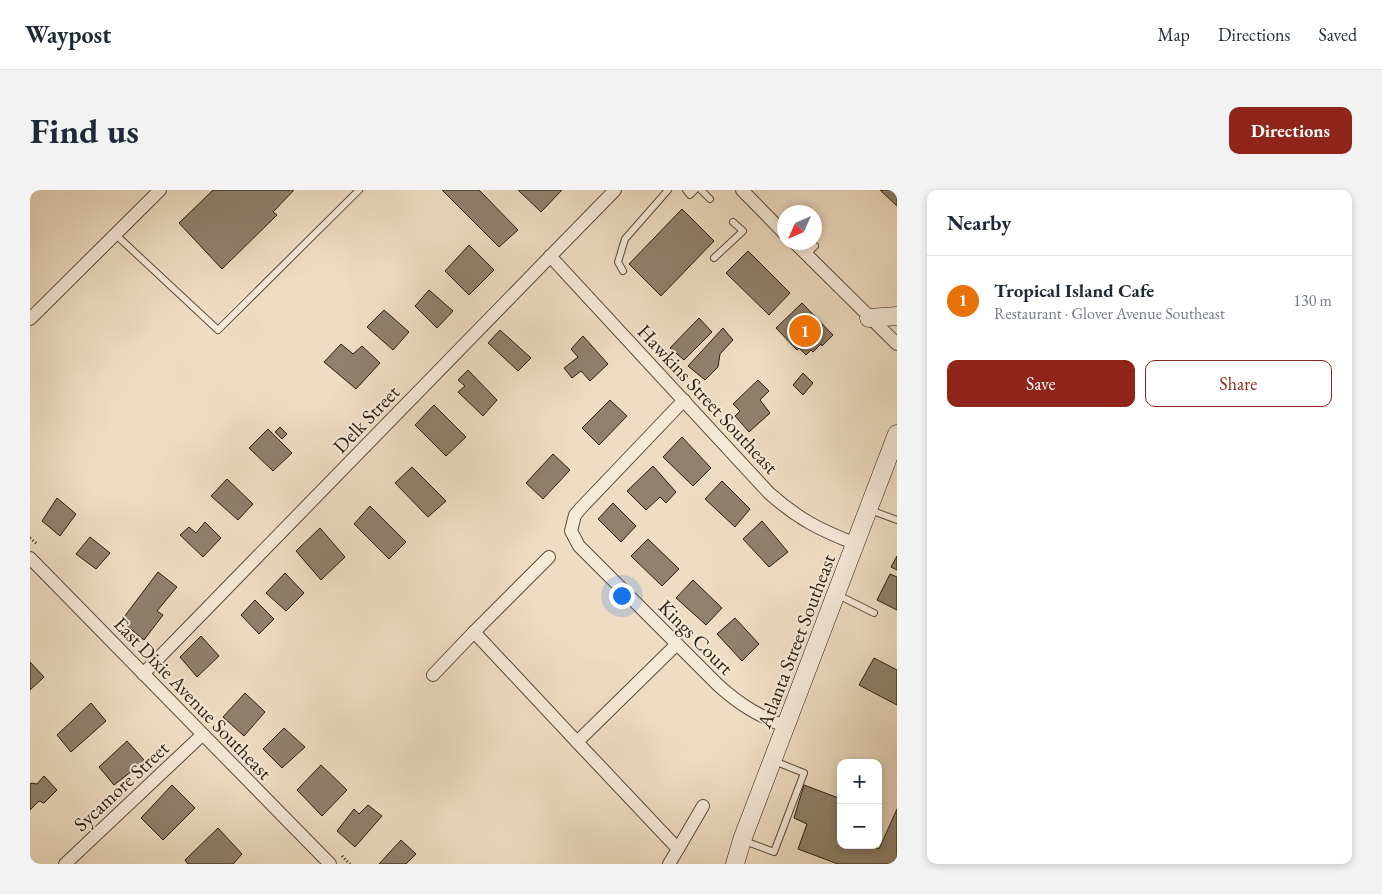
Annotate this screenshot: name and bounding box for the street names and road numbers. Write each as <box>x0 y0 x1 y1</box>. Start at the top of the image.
street label: Hawkins Street Southeast <box>632 319 785 480</box>
street label: Delk Street <box>327 379 405 459</box>
street label: Atlanta Street Southeast <box>750 550 841 733</box>
street label: Kings Court <box>653 594 740 681</box>
street label: East Dixie Avenue Southeast <box>108 611 278 786</box>
street label: Sycamore Street <box>68 735 175 837</box>

